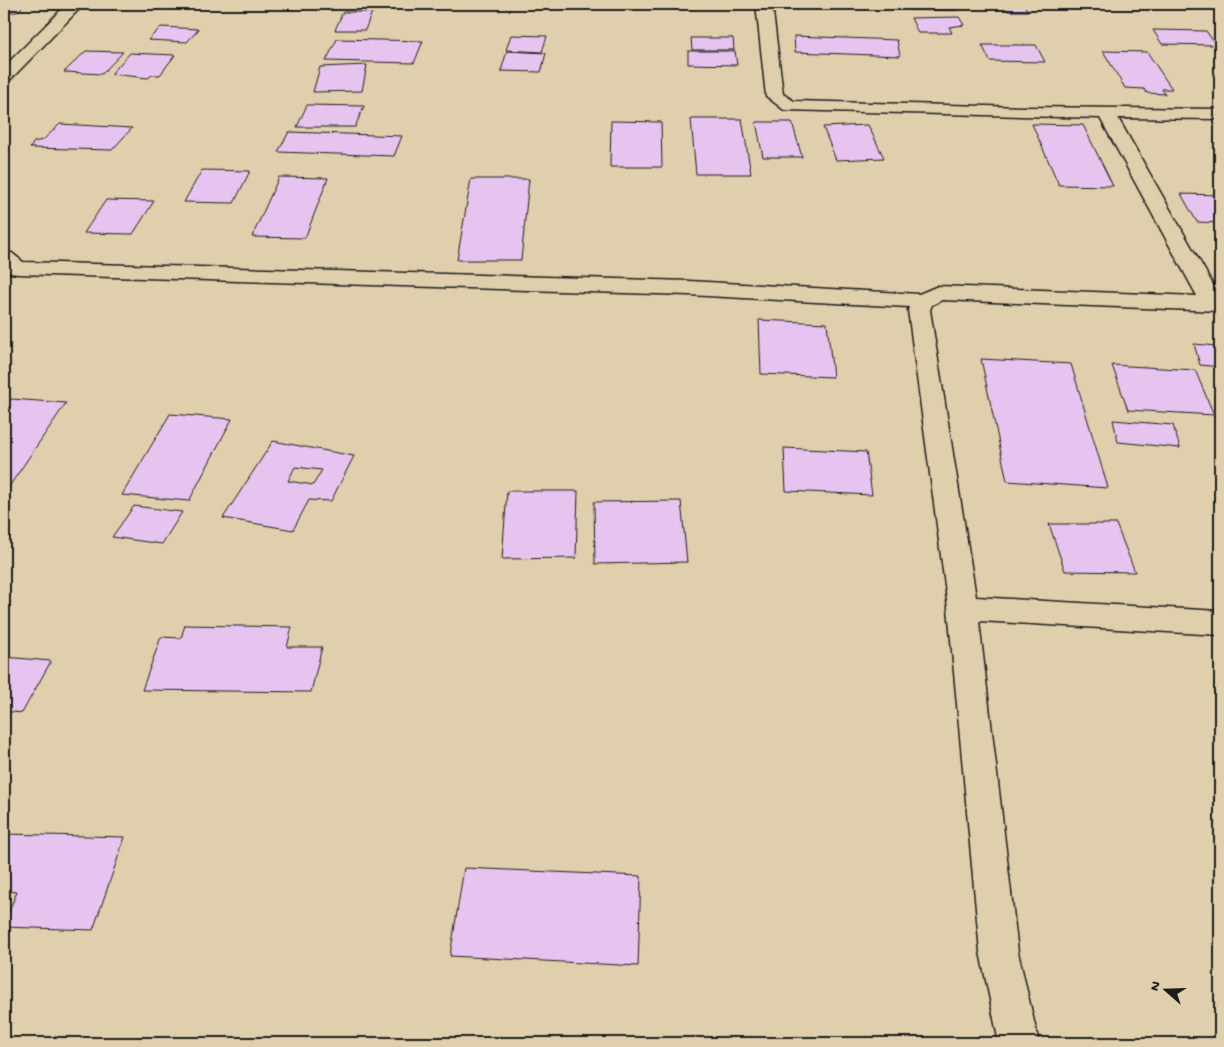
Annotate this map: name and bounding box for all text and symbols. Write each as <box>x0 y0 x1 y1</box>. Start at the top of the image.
north arrow <box>1142 964 1192 1014</box>
text: N <box>1147 979 1166 994</box>

